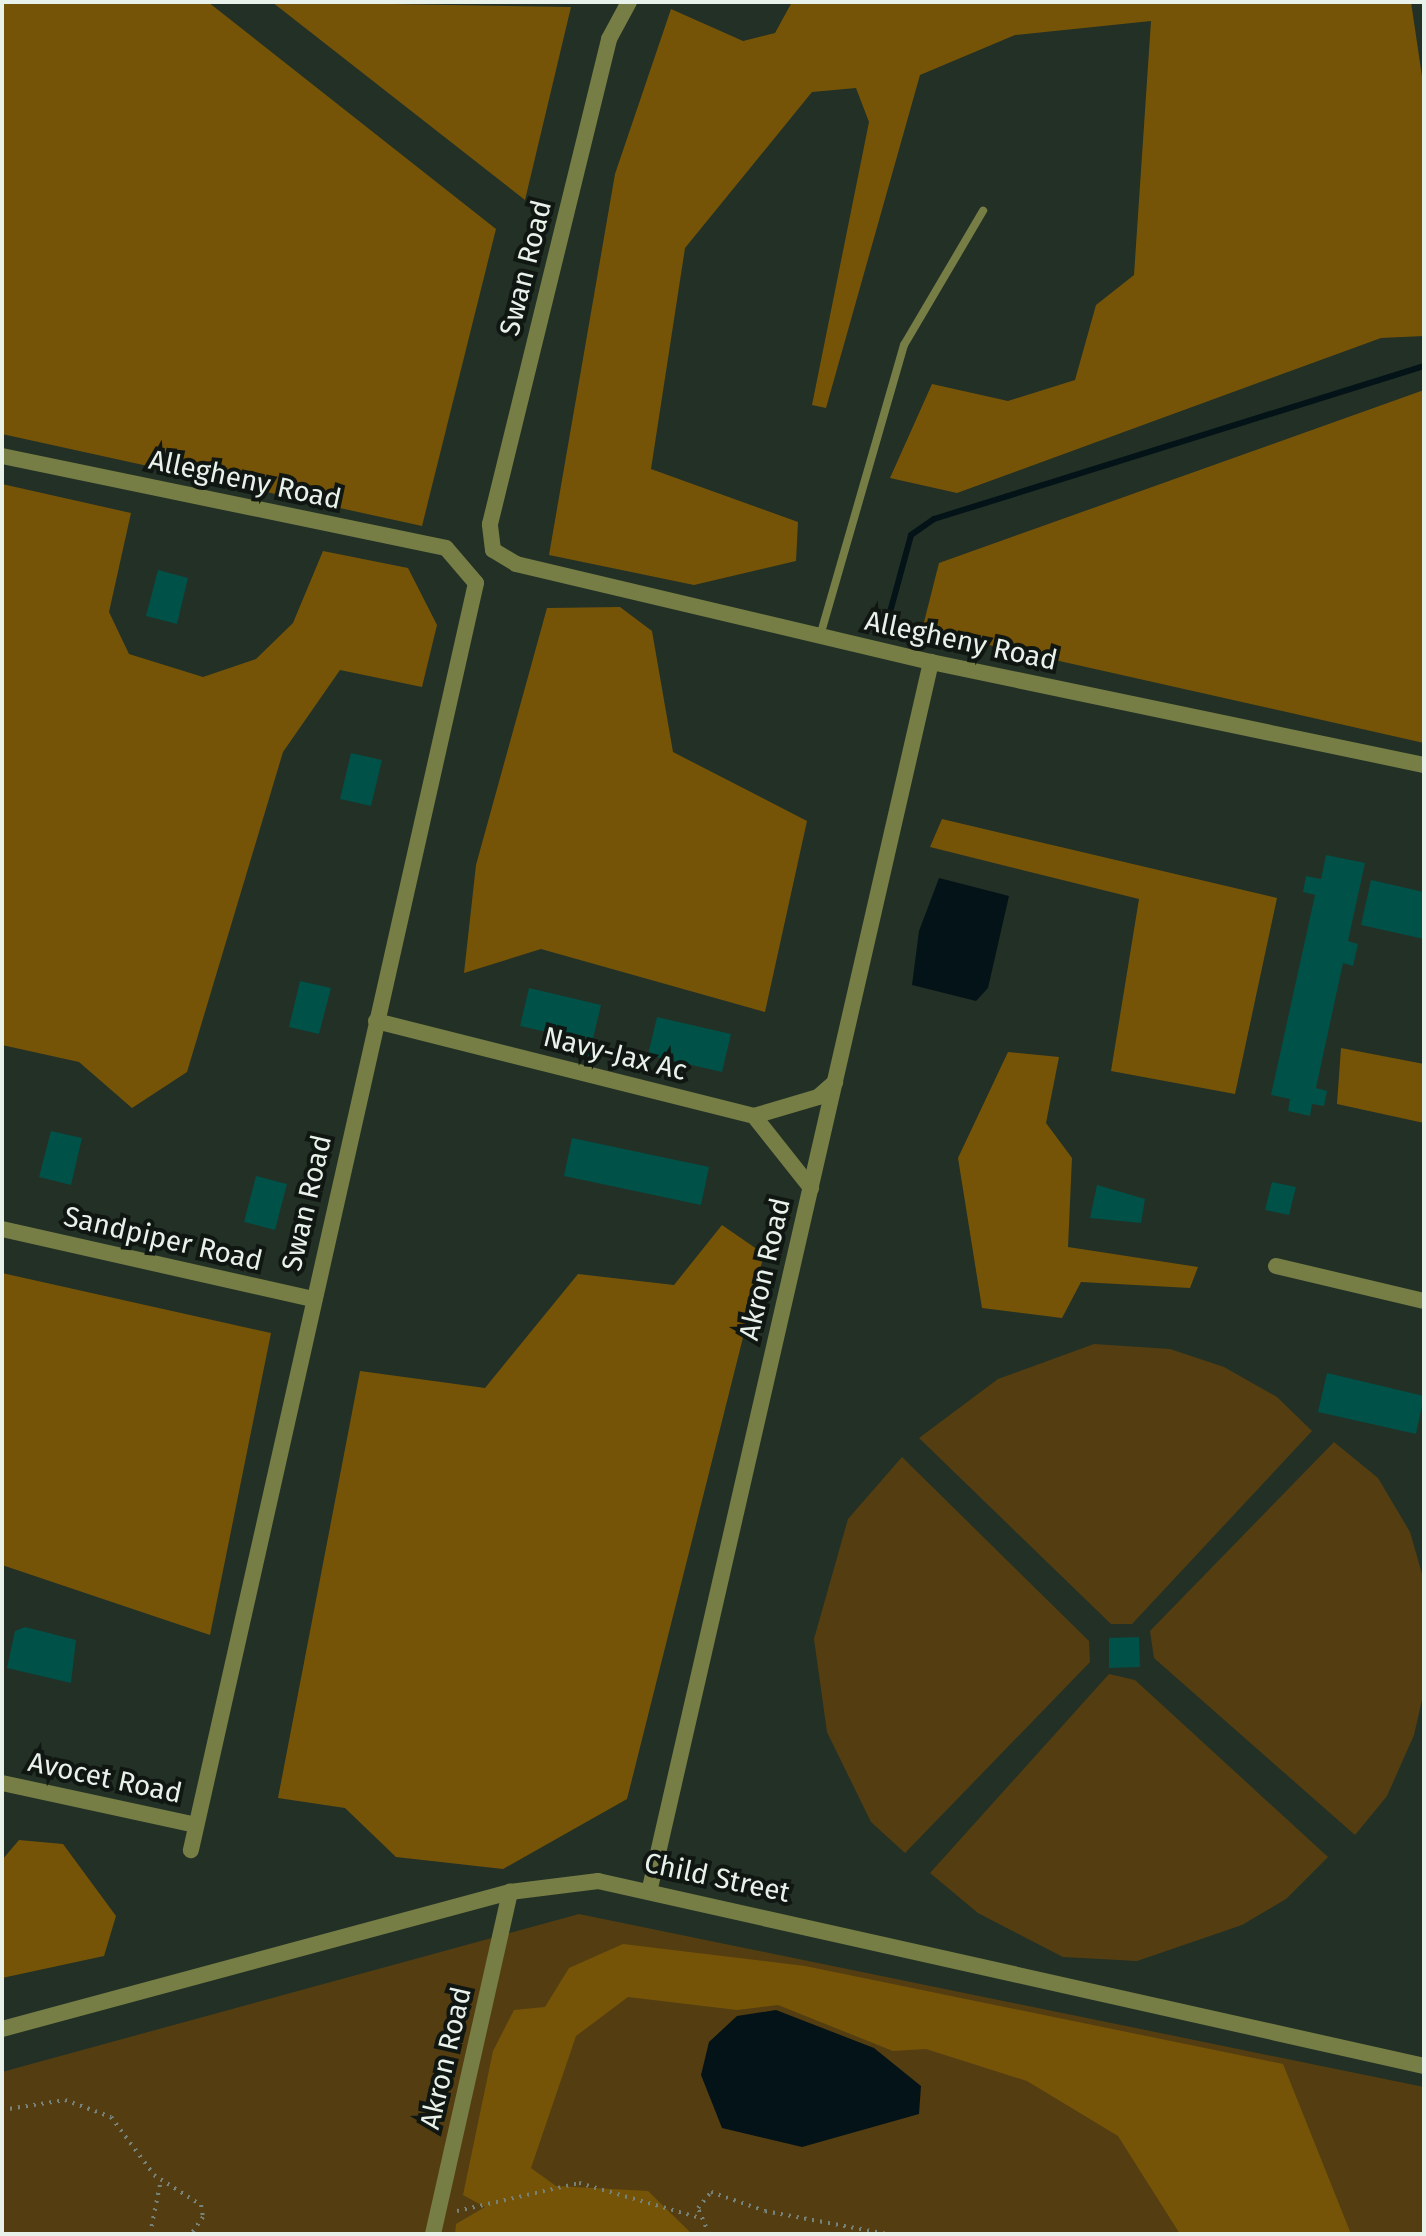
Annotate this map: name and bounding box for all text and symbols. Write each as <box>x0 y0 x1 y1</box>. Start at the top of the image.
street label: Swan Road <box>493 197 559 339</box>
street label: Allegheny Road <box>146 443 344 517</box>
street label: Allegheny Road <box>862 604 1060 678</box>
street label: Navy-Jax Ac <box>540 1020 690 1088</box>
street label: Swan Road <box>275 1132 339 1274</box>
street label: Akron Road <box>732 1195 798 1343</box>
street label: Sandpiper Road <box>60 1200 266 1278</box>
street label: Avocet Road <box>25 1745 185 1811</box>
street label: Child Street <box>641 1846 793 1910</box>
street label: Akron Road <box>413 1984 479 2132</box>

